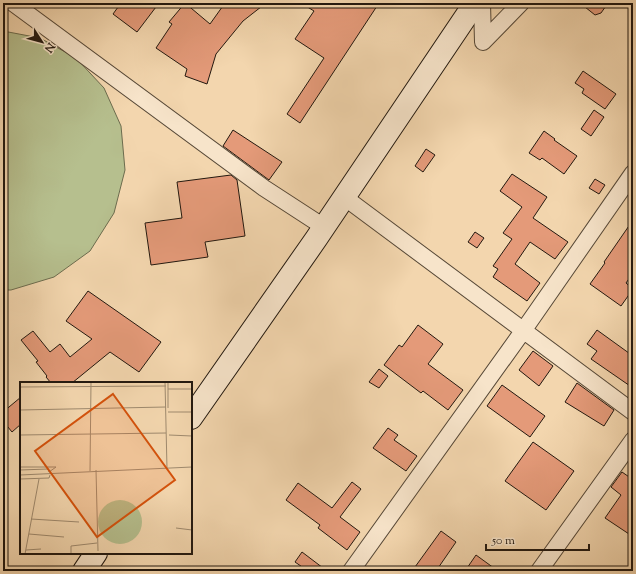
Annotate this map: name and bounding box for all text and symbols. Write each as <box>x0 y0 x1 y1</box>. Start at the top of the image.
north arrow <box>22 22 62 62</box>
text: N <box>40 38 59 56</box>
inset map <box>20 382 192 554</box>
scale bar <box>486 526 589 552</box>
text: 50 m <box>491 532 515 550</box>

